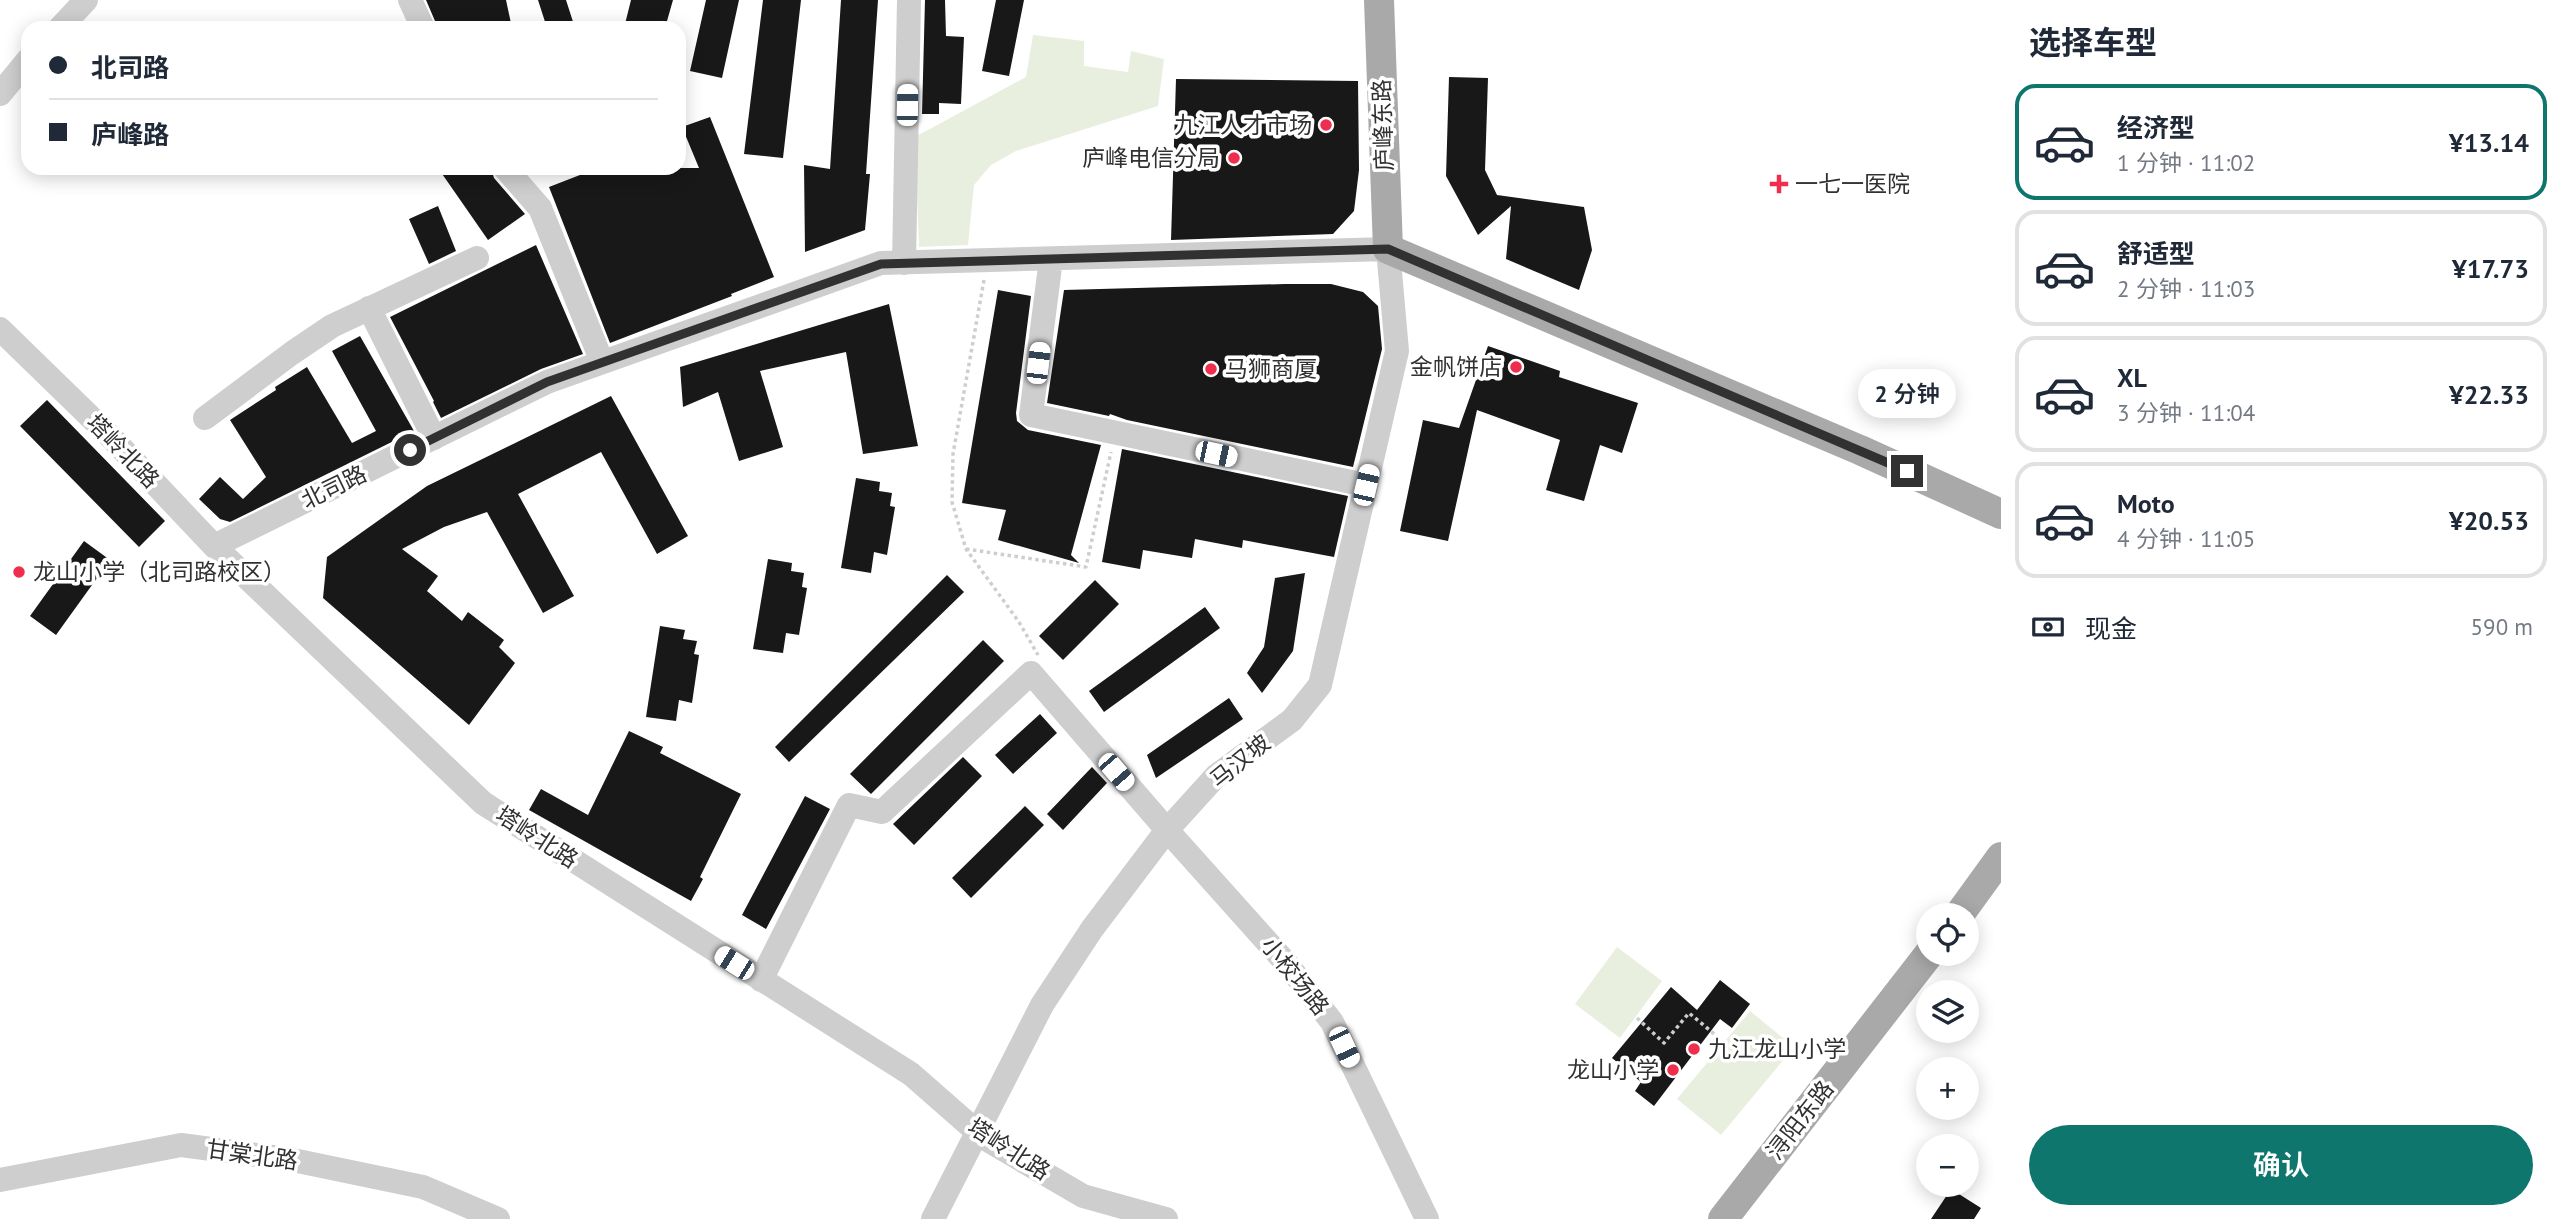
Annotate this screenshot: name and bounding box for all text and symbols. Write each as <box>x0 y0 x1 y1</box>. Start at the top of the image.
text: 选择车型 <box>2029 21 2157 63</box>
text: 北司路 <box>91 51 169 84</box>
street label: 庐峰东路 <box>1366 79 1399 171</box>
car <box>897 84 918 126</box>
place label: 九江人才市场 <box>1174 110 1312 139</box>
icon: car <box>2033 111 2096 174</box>
text: 经济型 <box>2117 111 2195 144</box>
marker: 九江人才市场 <box>1318 117 1334 133</box>
text: 庐峰路 <box>91 118 169 151</box>
text: ¥13.14 <box>2449 126 2529 159</box>
place label: 庐峰电信分局 <box>1082 143 1220 172</box>
text: 1 分钟 · 11:02 <box>2117 148 2255 177</box>
marker: 庐峰电信分局 <box>1226 150 1242 166</box>
place label: 一七一医院 <box>1795 169 1910 198</box>
marker: 一七一医院 <box>1769 174 1789 194</box>
icon: car <box>2033 237 2096 300</box>
text: 舒适型 <box>2117 237 2195 270</box>
text: ¥17.73 <box>2452 252 2529 285</box>
text: 2 分钟 · 11:03 <box>2117 274 2255 303</box>
car <box>1026 341 1051 385</box>
place label: 金帆饼店 <box>1410 352 1502 381</box>
place label: 马狮商厦 <box>1225 354 1317 383</box>
marker: 金帆饼店 <box>1508 359 1524 375</box>
marker: 马狮商厦 <box>1203 361 1219 377</box>
text: XL <box>2117 361 2147 394</box>
icon: car <box>2033 363 2096 426</box>
callout: 2 分钟 <box>1858 370 1956 419</box>
text: ¥22.33 <box>2449 378 2529 411</box>
text: 2 分钟 <box>1875 379 1939 408</box>
text: 3 分钟 · 11:04 <box>2117 398 2255 427</box>
street label: 塔岭北路 <box>81 407 166 494</box>
route start <box>394 434 426 466</box>
car <box>1194 439 1239 469</box>
route end <box>1891 455 1923 487</box>
street label: 北司路 <box>296 458 371 515</box>
car <box>1352 462 1381 508</box>
text: Moto <box>2117 487 2175 520</box>
icon: car <box>2033 489 2096 552</box>
text: ¥20.53 <box>2449 504 2529 537</box>
text: 4 分钟 · 11:05 <box>2117 524 2255 553</box>
place label: 龙山小学（北司路校区） <box>33 557 286 586</box>
marker: 龙山小学（北司路校区） <box>11 564 27 580</box>
icon: cash <box>2029 608 2067 646</box>
text: 现金 <box>2085 612 2137 645</box>
text: 590 m <box>2471 612 2533 641</box>
street label: 马汉坡 <box>1204 728 1276 794</box>
car <box>1095 749 1138 795</box>
street label: 塔岭北路 <box>491 799 584 874</box>
map controls <box>1916 903 1979 1197</box>
button: locate <box>1916 903 1979 966</box>
street label: 小校场路 <box>1255 931 1336 1021</box>
car <box>711 943 758 983</box>
button: layers <box>1916 980 1979 1043</box>
car <box>1326 1024 1363 1070</box>
place label: 九江龙山小学 <box>1708 1034 1846 1063</box>
marker: 九江龙山小学 <box>1686 1041 1702 1057</box>
place label: 龙山小学 <box>1567 1055 1659 1084</box>
button: + <box>1916 1057 1979 1120</box>
marker: 龙山小学 <box>1665 1062 1681 1078</box>
street label: 浔阳东路 <box>1760 1075 1839 1165</box>
street label: 塔岭北路 <box>963 1111 1056 1186</box>
button: 确认 <box>2029 1125 2533 1205</box>
street label: 甘棠北路 <box>204 1134 300 1175</box>
button: − <box>1916 1134 1979 1197</box>

